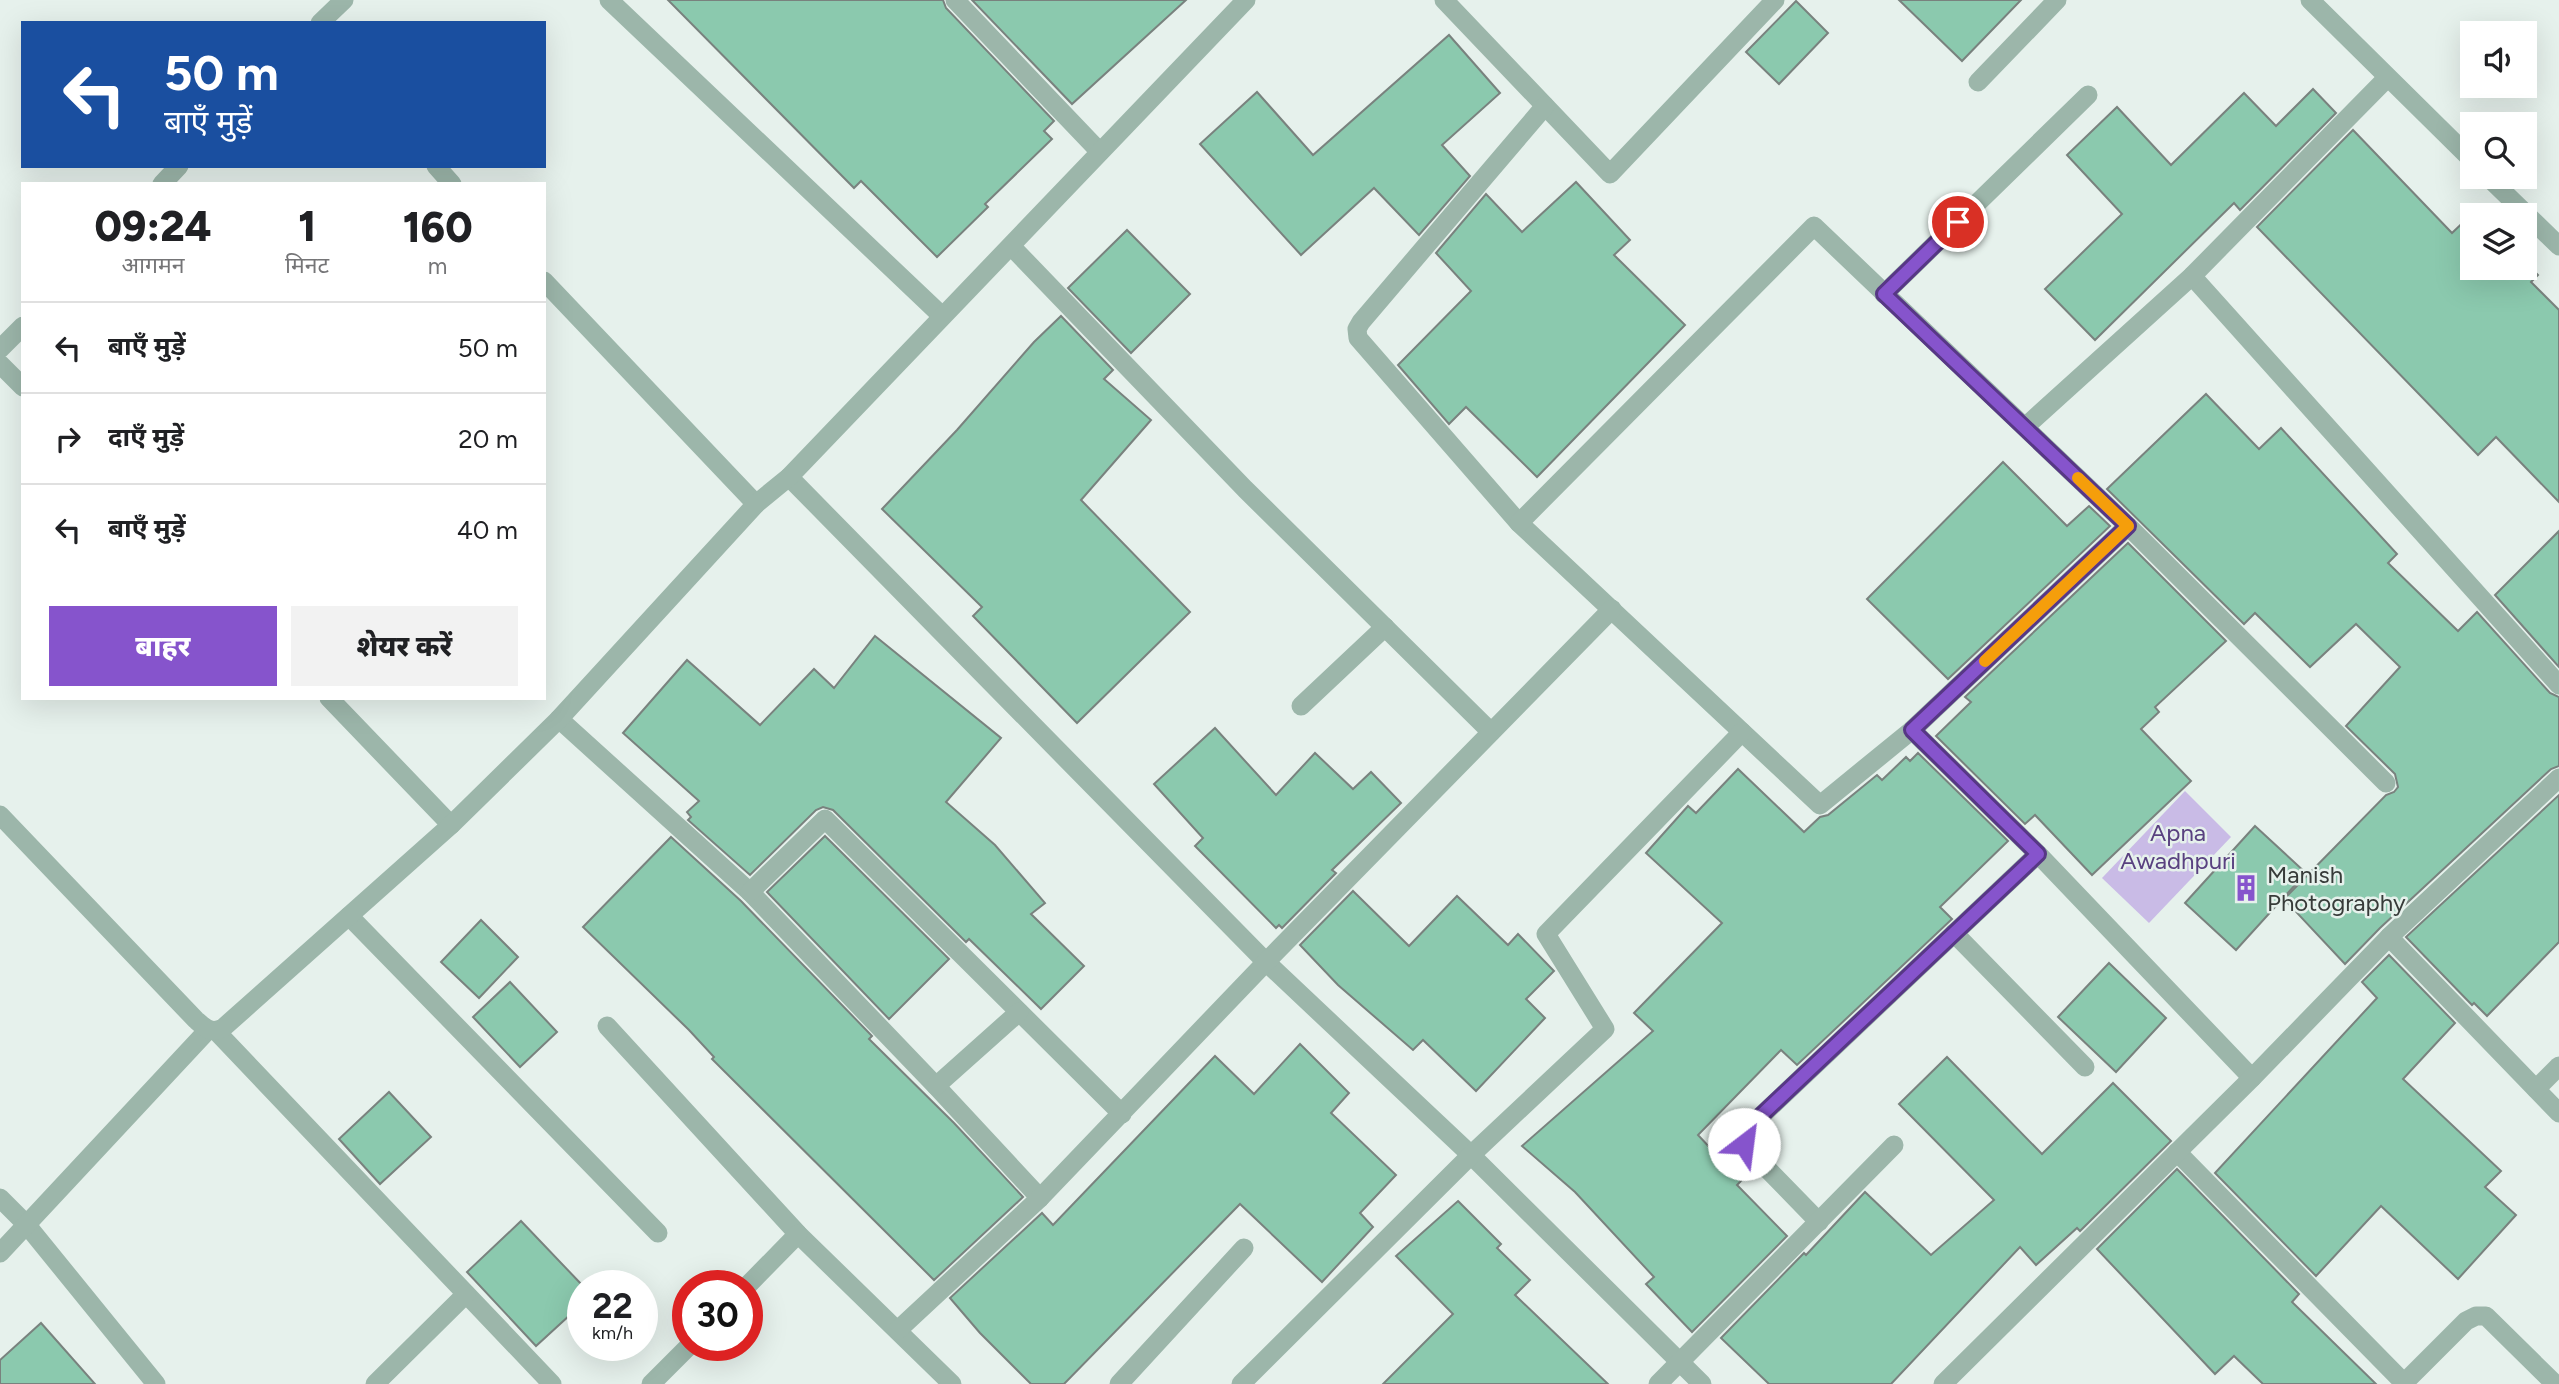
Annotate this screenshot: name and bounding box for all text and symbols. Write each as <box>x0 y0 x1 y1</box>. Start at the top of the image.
map controls <box>2460 21 2537 280</box>
button: sound <box>2460 21 2537 98</box>
text: 50 m <box>164 43 279 102</box>
icon: left <box>49 49 140 140</box>
text: बाएँ मुड़ें <box>164 103 252 141</box>
button: search <box>2460 112 2537 189</box>
pin <box>1928 192 1988 252</box>
text: 09:24 <box>94 201 212 252</box>
text: 1 <box>298 201 316 252</box>
text: 160 <box>403 202 473 253</box>
icon: arrive <box>1939 203 1977 241</box>
button: layers <box>2460 203 2537 280</box>
text: आगमन <box>122 251 185 279</box>
text: मिनट <box>285 251 329 279</box>
text: m <box>428 252 447 280</box>
icon: left <box>49 329 87 367</box>
text: बाएँ मुड़ें <box>108 330 185 362</box>
text: 50 m <box>458 332 518 364</box>
icon: right <box>49 420 87 458</box>
text: दाएँ मुड़ें <box>108 421 184 453</box>
text: 20 m <box>458 423 518 455</box>
icon: left <box>49 511 87 549</box>
text: बाएँ मुड़ें <box>108 512 185 544</box>
text: 40 m <box>457 514 518 546</box>
button: बाहर <box>49 606 277 686</box>
button: शेयर करें <box>291 606 518 686</box>
park label: Apna Awadhpuri <box>2120 818 2236 875</box>
place label: Manish Photography <box>2267 860 2406 917</box>
building icon: Manish Photography <box>2231 873 2261 903</box>
position arrow <box>1707 1107 1781 1181</box>
speed limit sign: 30 <box>672 1270 763 1361</box>
text: 22 <box>592 1285 633 1327</box>
text: km/h <box>592 1322 633 1344</box>

